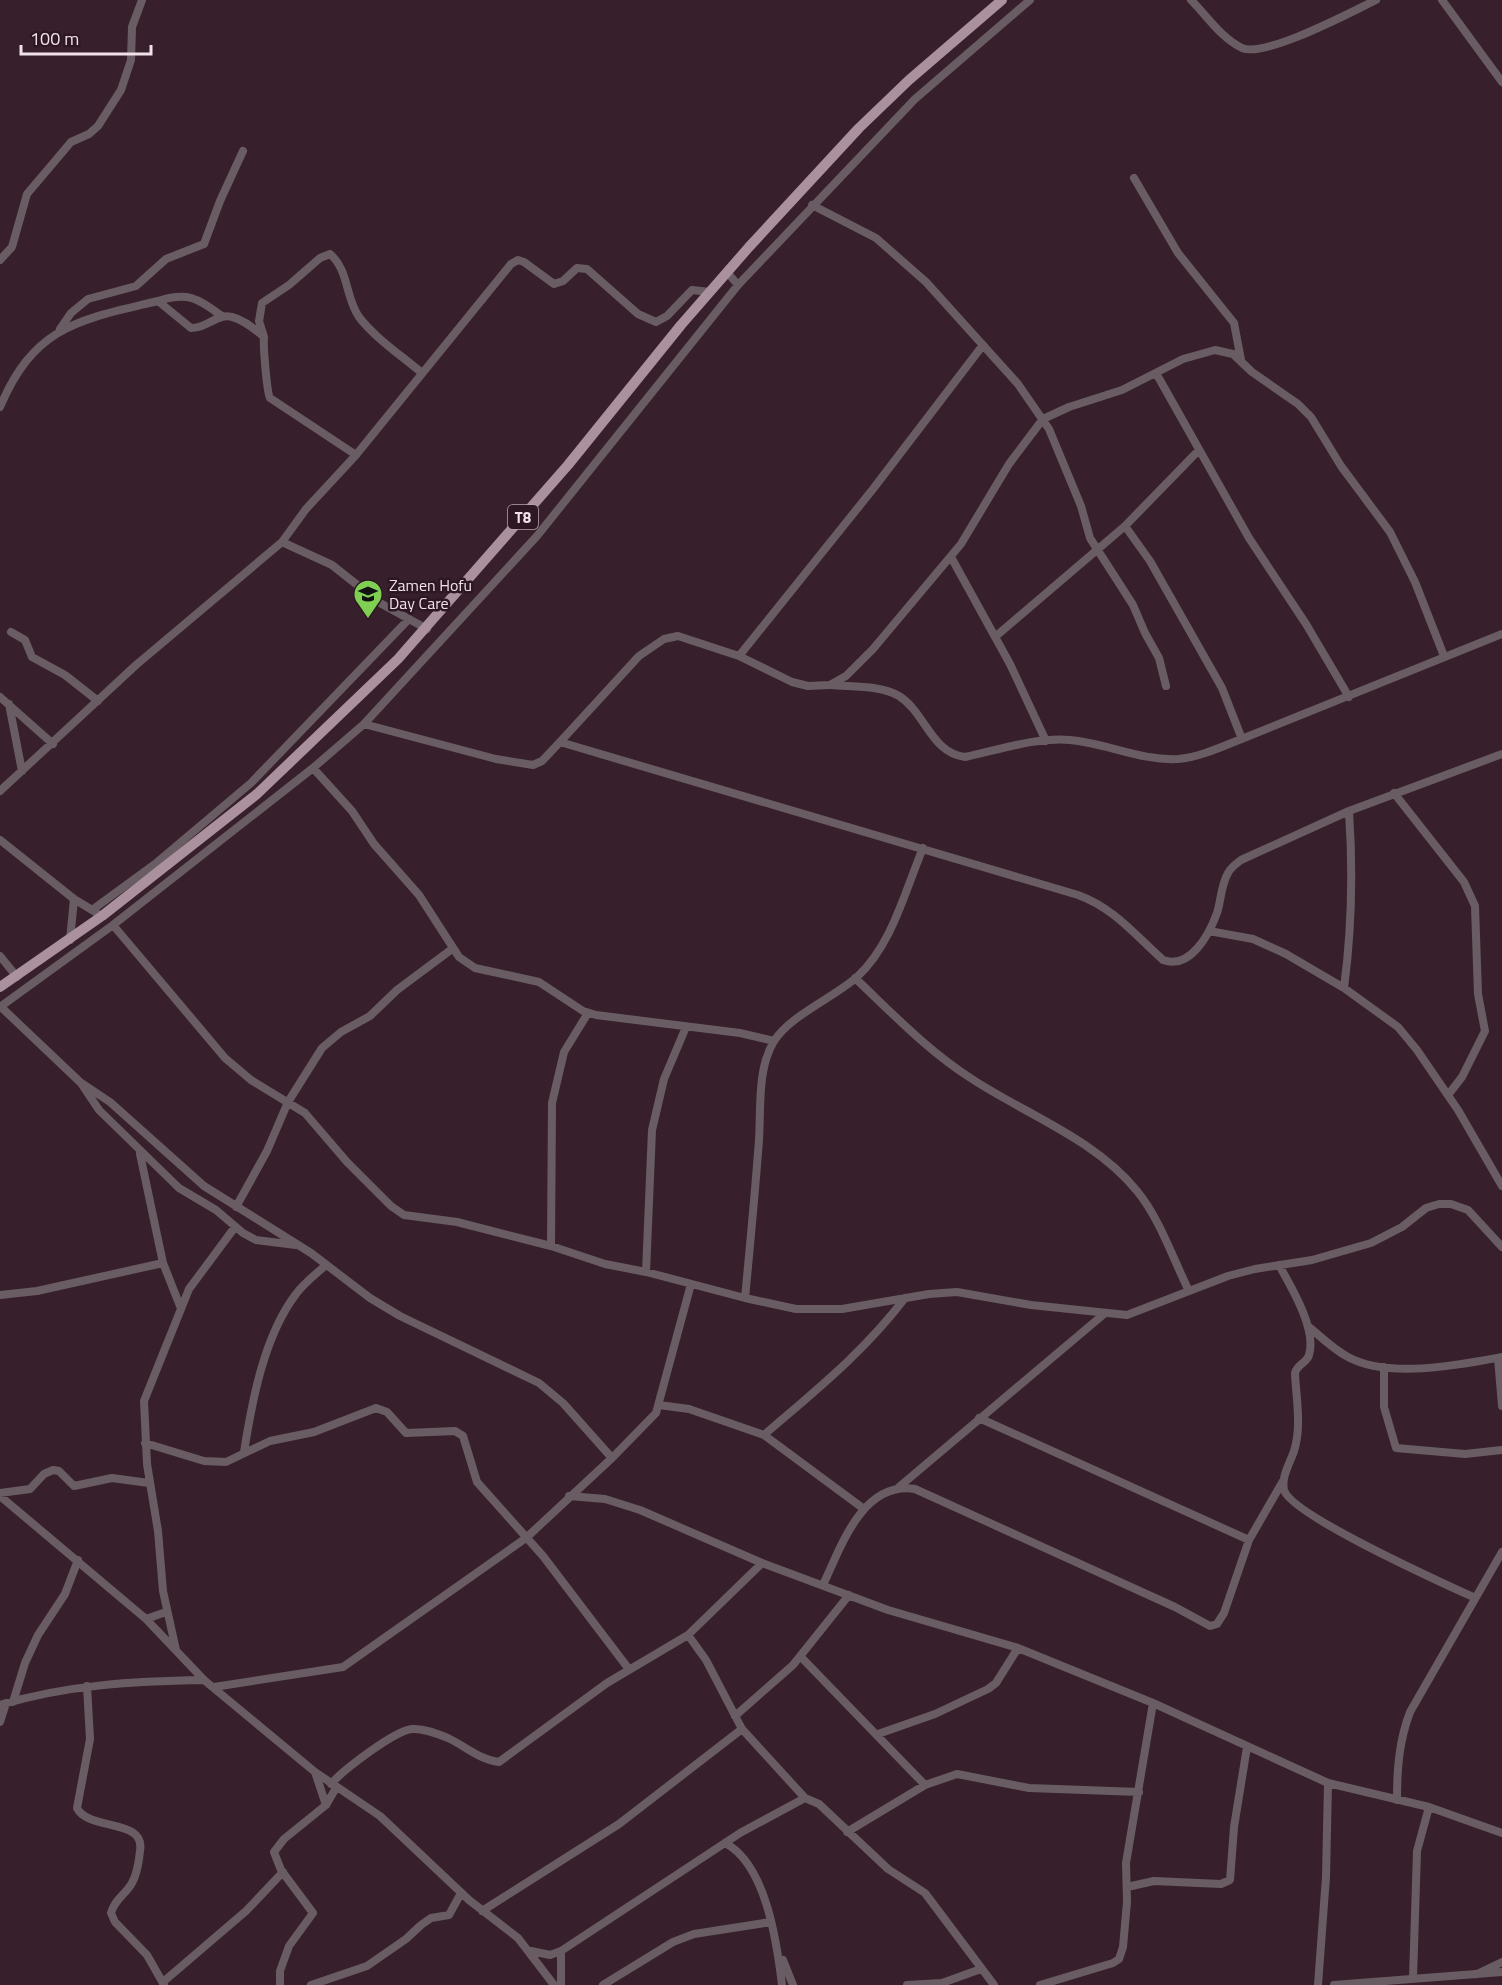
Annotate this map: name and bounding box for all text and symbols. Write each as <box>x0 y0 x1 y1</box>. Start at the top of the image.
scale bar <box>21 18 152 56</box>
text: 100 m <box>30 25 79 52</box>
road number: T8 <box>508 505 538 529</box>
place label: Zamen Hofu Day Care <box>389 573 472 615</box>
school or university icon: Zamen Hofu Day Care <box>352 578 384 620</box>

